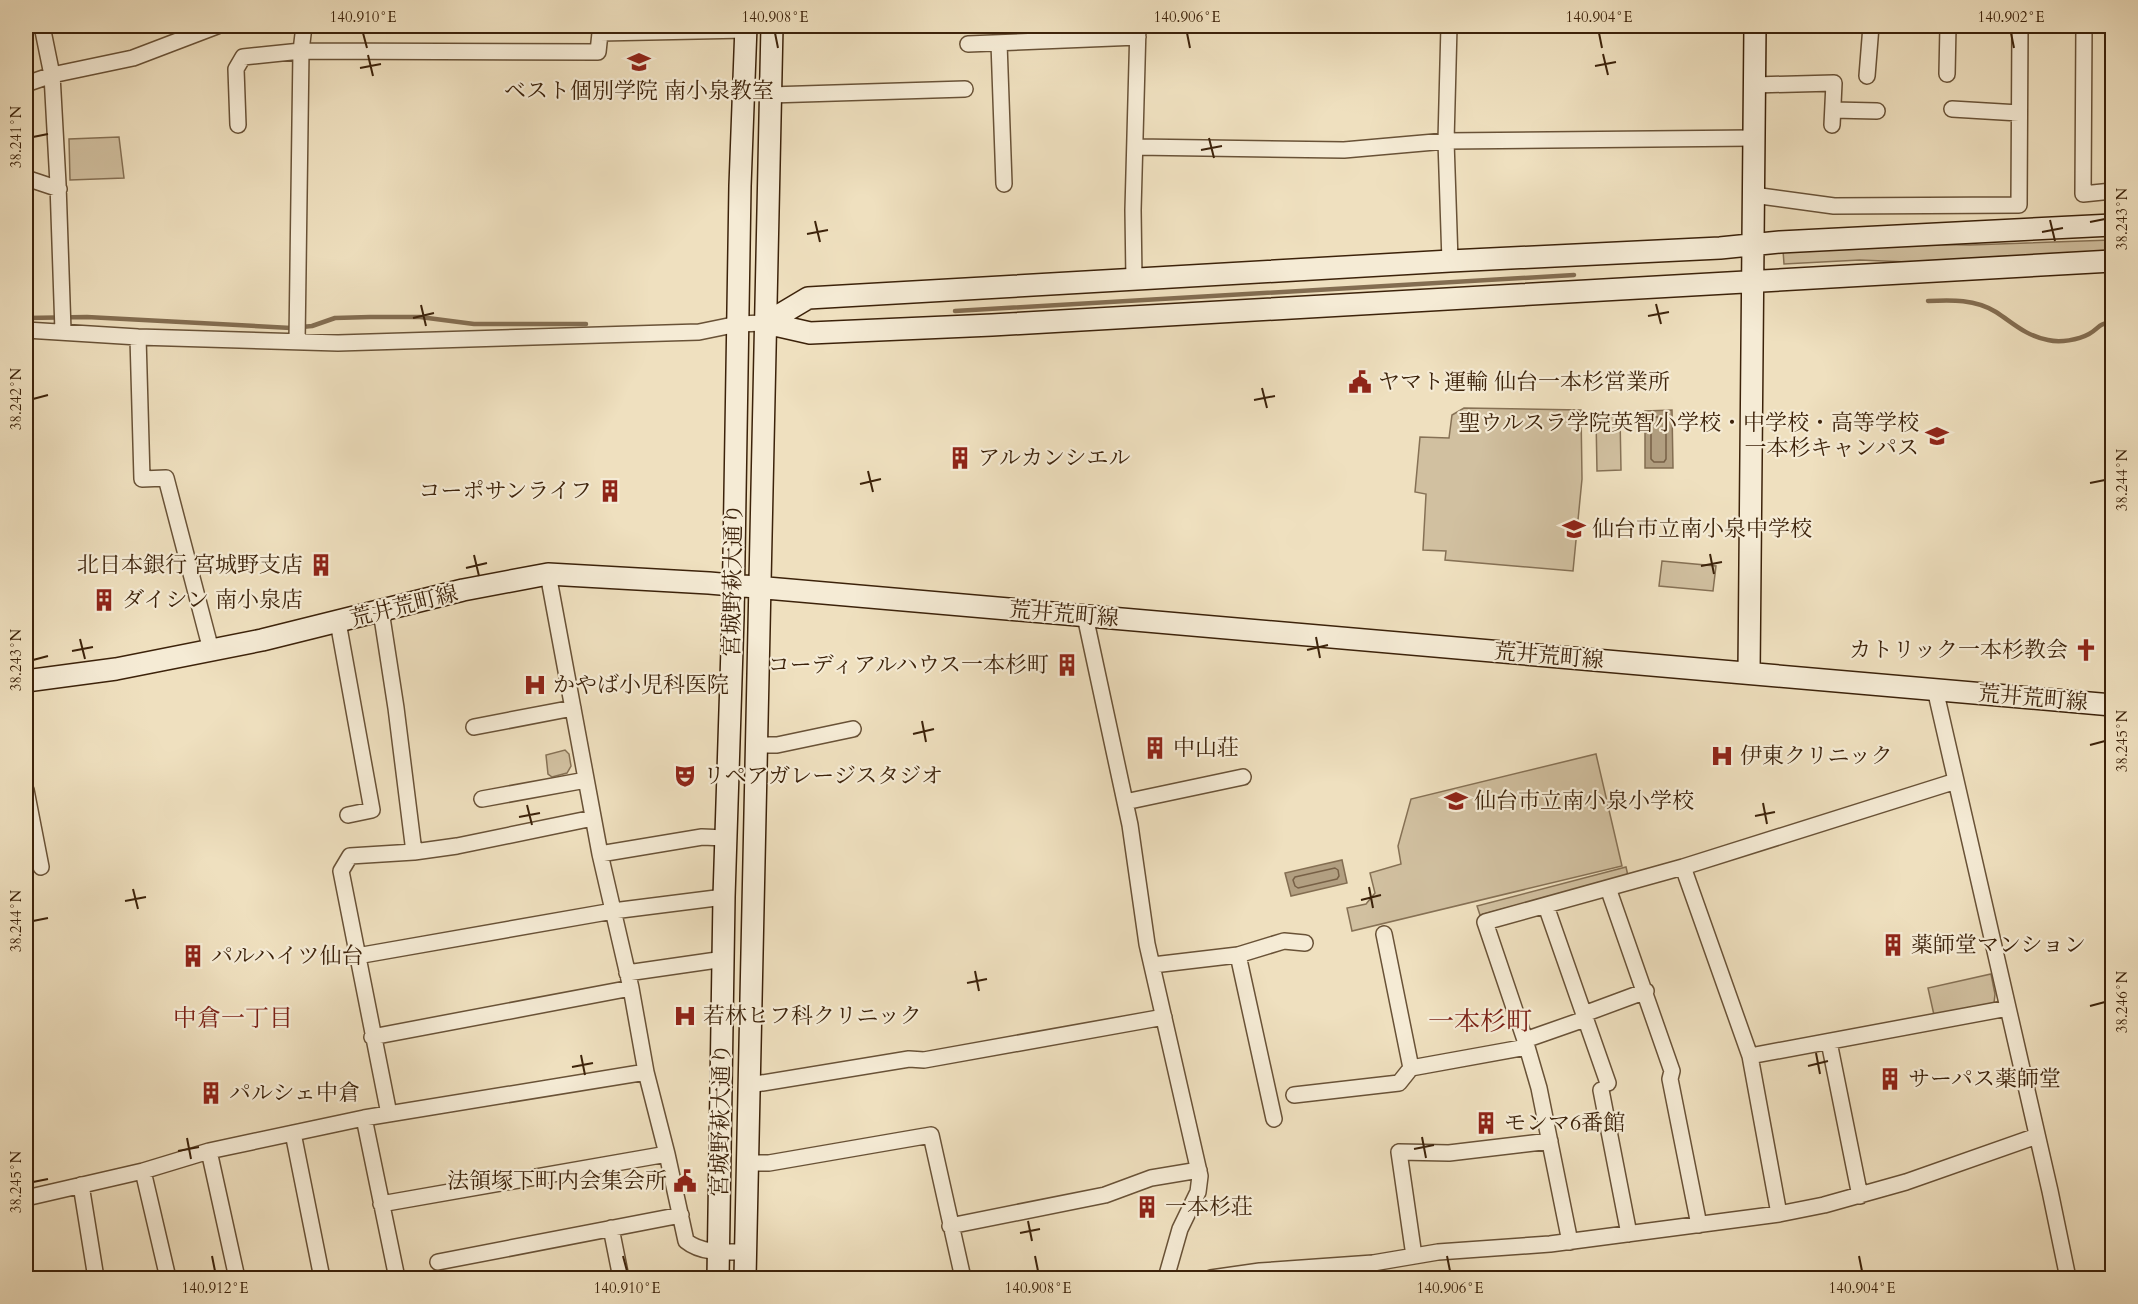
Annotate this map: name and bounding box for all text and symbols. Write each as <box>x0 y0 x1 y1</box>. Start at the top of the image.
text: 140.910°E <box>330 7 396 27</box>
text: 140.908°E <box>742 7 808 27</box>
text: 140.906°E <box>1154 7 1220 27</box>
text: 140.904°E <box>1566 7 1632 27</box>
text: 140.902°E <box>1978 7 2044 27</box>
school or university icon: ベスト個別学院 南小泉教室 <box>626 49 652 75</box>
place label: ベスト個別学院 南小泉教室 <box>504 76 774 106</box>
text: 38.241°N <box>6 105 26 168</box>
text: 38.243°N <box>2112 187 2132 250</box>
text: 38.242°N <box>6 367 26 430</box>
place label: ヤマト運輸 仙台一本杉営業所 <box>1378 367 1670 397</box>
public building icon: ヤマト運輸 仙台一本杉営業所 <box>1347 369 1373 395</box>
place label: 聖ウルスラ学院英智小学校・中学校・高等学校 一本杉キャンパス <box>1458 408 1919 463</box>
school or university icon: 聖ウルスラ学院英智小学校・中学校・高等学校 一本杉キャンパス <box>1924 423 1950 449</box>
place label: アルカンシエル <box>978 443 1131 473</box>
building icon: アルカンシエル <box>947 445 973 471</box>
text: 38.244°N <box>2112 448 2132 511</box>
place label: コーポサンライフ <box>418 476 592 506</box>
building icon: コーポサンライフ <box>597 478 623 504</box>
street label: 宮城野萩大通り <box>717 503 749 657</box>
place label: 仙台市立南小泉中学校 <box>1592 514 1812 544</box>
school or university icon: 仙台市立南小泉中学校 <box>1561 516 1587 542</box>
place label: 北日本銀行 宮城野支店 <box>77 550 303 580</box>
building icon: 北日本銀行 宮城野支店 <box>308 552 334 578</box>
street label: 荒井荒町線 <box>347 578 461 634</box>
place label: ダイシン 南小泉店 <box>122 585 303 615</box>
building icon: ダイシン 南小泉店 <box>91 587 117 613</box>
street label: 荒井荒町線 <box>1008 594 1120 634</box>
text: 38.243°N <box>6 628 26 691</box>
place label: カトリック一本杉教会 <box>1849 635 2068 665</box>
street label: 荒井荒町線 <box>1493 636 1605 676</box>
church icon: カトリック一本杉教会 <box>2073 637 2099 663</box>
place label: コーディアルハウス一本杉町 <box>768 650 1049 680</box>
building icon: コーディアルハウス一本杉町 <box>1054 652 1080 678</box>
place label: かやば小児科医院 <box>553 670 729 700</box>
hospital icon: かやば小児科医院 <box>522 672 548 698</box>
street label: 荒井荒町線 <box>1977 678 2089 718</box>
text: 38.245°N <box>2112 709 2132 772</box>
place label: 中山荘 <box>1173 733 1239 763</box>
building icon: 中山荘 <box>1142 735 1168 761</box>
place label: 伊東クリニック <box>1740 741 1893 771</box>
hospital icon: 伊東クリニック <box>1709 743 1735 769</box>
place label: リペアガレージスタジオ <box>703 761 943 791</box>
theatre icon: リペアガレージスタジオ <box>672 763 698 789</box>
place label: 仙台市立南小泉小学校 <box>1474 786 1694 816</box>
school or university icon: 仙台市立南小泉小学校 <box>1443 788 1469 814</box>
text: 38.244°N <box>6 889 26 952</box>
place label: 薬師堂マンション <box>1911 930 2086 960</box>
building icon: 薬師堂マンション <box>1880 932 1906 958</box>
place label: パルハイツ仙台 <box>211 941 363 971</box>
building icon: パルハイツ仙台 <box>180 943 206 969</box>
text: 38.246°N <box>2112 970 2132 1033</box>
place label: 若林ヒフ科クリニック <box>703 1001 922 1031</box>
district label: 中倉一丁目 <box>173 1002 293 1035</box>
hospital icon: 若林ヒフ科クリニック <box>672 1003 698 1029</box>
district label: 一本杉町 <box>1428 1004 1532 1039</box>
street label: 宮城野萩大通り <box>705 1043 737 1197</box>
place label: サーパス薬師堂 <box>1908 1064 2061 1094</box>
building icon: サーパス薬師堂 <box>1877 1066 1903 1092</box>
place label: パルシェ中倉 <box>229 1078 360 1108</box>
building icon: パルシェ中倉 <box>198 1080 224 1106</box>
place label: モンマ6番館 <box>1504 1108 1625 1138</box>
building icon: モンマ6番館 <box>1473 1110 1499 1136</box>
text: 38.245°N <box>6 1150 26 1213</box>
place label: 法領塚下町内会集会所 <box>447 1166 667 1196</box>
public building icon: 法領塚下町内会集会所 <box>672 1168 698 1194</box>
place label: 一本杉荘 <box>1165 1192 1253 1222</box>
building icon: 一本杉荘 <box>1134 1194 1160 1220</box>
text: 140.912°E <box>182 1278 248 1298</box>
text: 140.910°E <box>594 1278 660 1298</box>
text: 140.908°E <box>1005 1278 1071 1298</box>
text: 140.906°E <box>1417 1278 1483 1298</box>
text: 140.904°E <box>1829 1278 1895 1298</box>

